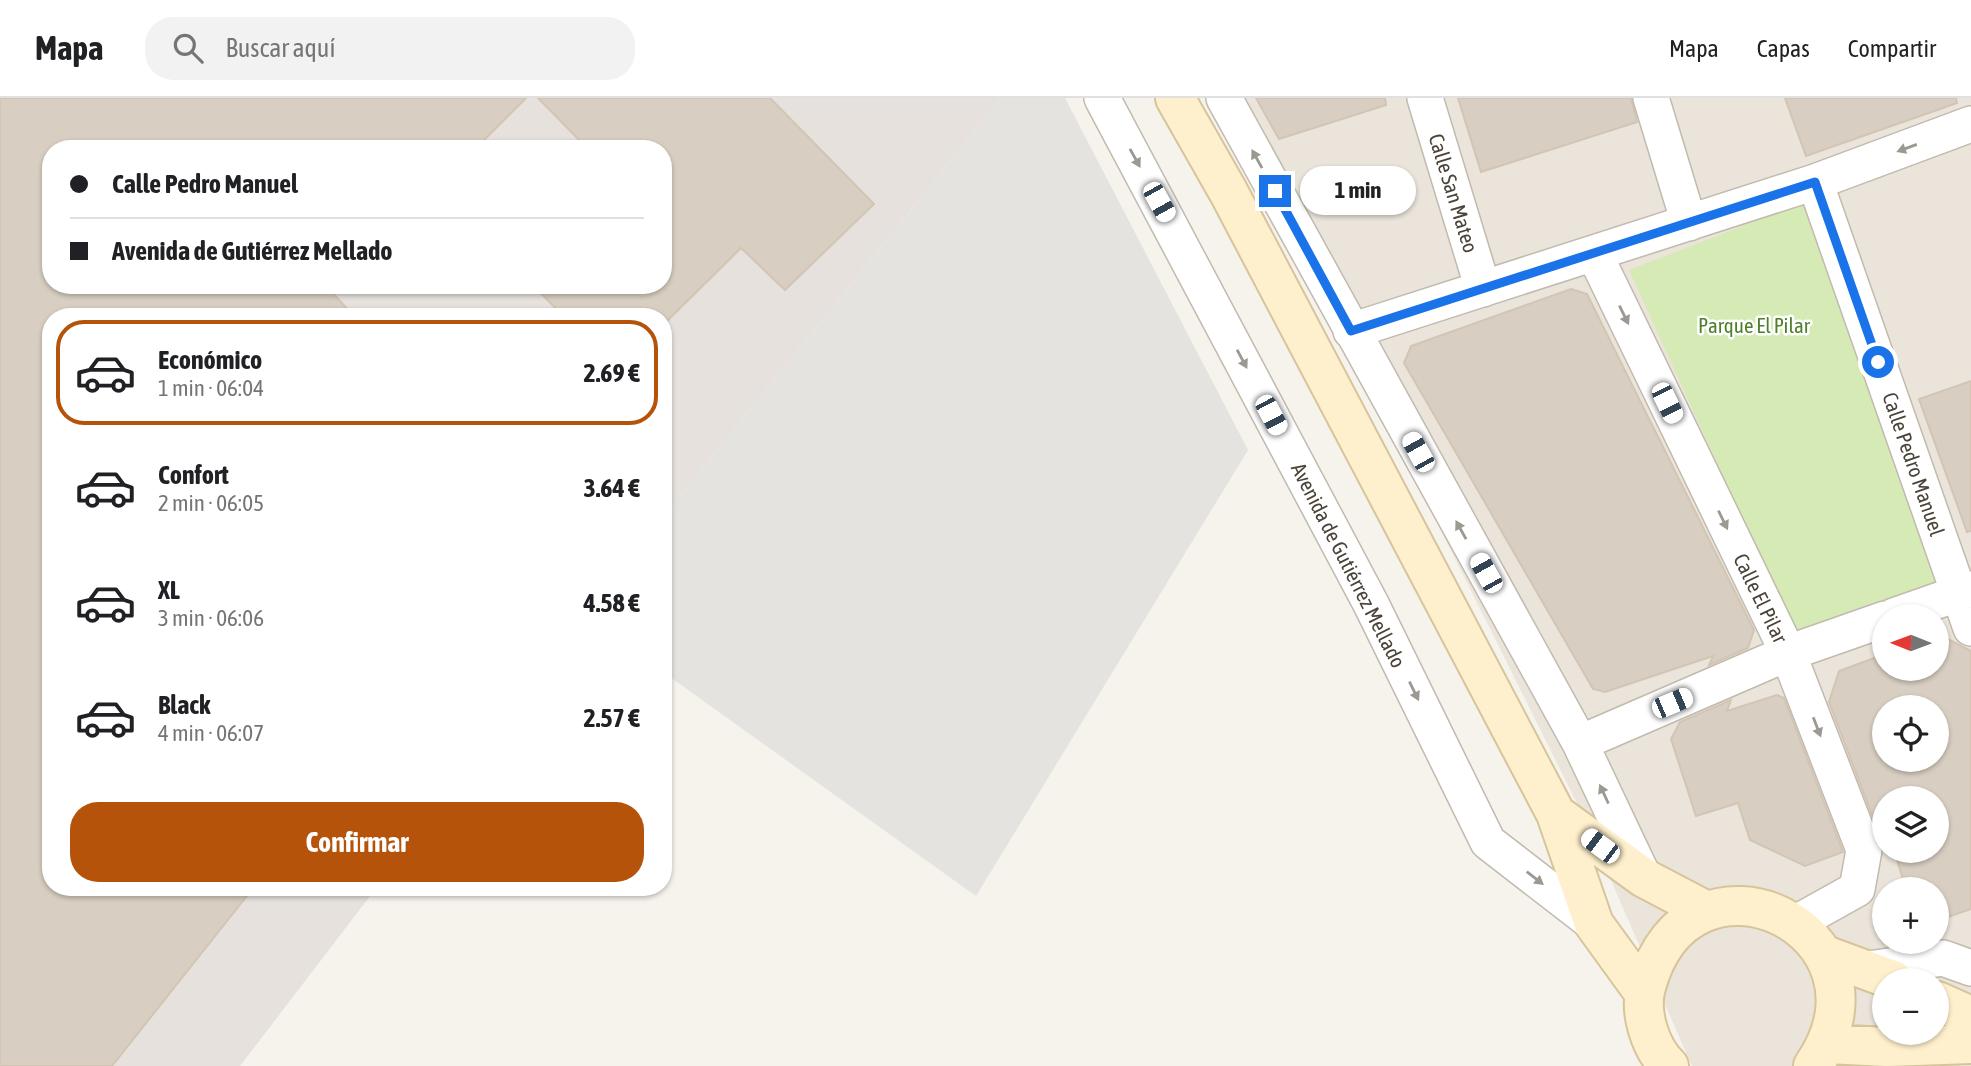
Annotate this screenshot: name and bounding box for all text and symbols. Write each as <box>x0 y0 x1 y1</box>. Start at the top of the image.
search box <box>145 17 635 80</box>
text: Mapa <box>35 29 103 67</box>
icon: search <box>169 29 207 67</box>
text: Buscar aquí <box>225 33 335 63</box>
text: Mapa <box>1669 35 1719 62</box>
text: Capas <box>1757 35 1810 62</box>
text: Compartir <box>1848 35 1936 62</box>
street label: Calle San Mateo <box>1425 131 1483 255</box>
one-way arrow <box>1897 142 1918 153</box>
one-way arrow <box>1129 148 1141 168</box>
one-way arrow <box>1251 149 1263 168</box>
callout: 1 min <box>1300 166 1415 216</box>
text: Calle Pedro Manuel <box>112 169 298 199</box>
route end <box>1259 175 1291 207</box>
text: 1 min <box>1335 177 1381 203</box>
car <box>1140 179 1179 225</box>
text: Avenida de Gutiérrez Mellado <box>112 236 393 266</box>
one-way arrow <box>1618 305 1630 325</box>
park label: Parque El Pilar <box>1698 313 1811 337</box>
icon: car <box>74 341 137 404</box>
text: Económico <box>158 345 262 375</box>
route start <box>1862 346 1894 378</box>
one-way arrow <box>1236 349 1248 369</box>
text: 2.69 € <box>583 358 640 388</box>
text: 1 min · 06:04 <box>158 375 264 401</box>
car <box>1649 380 1686 426</box>
street label: Calle Pedro Manuel <box>1878 389 1950 539</box>
car <box>1252 392 1291 438</box>
car <box>1399 429 1438 475</box>
icon: car <box>74 456 137 519</box>
street label: Avenida de Gutiérrez Mellado <box>1287 459 1411 671</box>
text: Confort <box>158 460 229 490</box>
text: 3.64 € <box>583 473 640 503</box>
text: 2 min · 06:05 <box>158 490 264 516</box>
one-way arrow <box>1718 510 1729 530</box>
one-way arrow <box>1455 520 1467 539</box>
car <box>1467 550 1506 596</box>
street label: Calle El Pilar <box>1729 550 1793 647</box>
icon: car <box>74 571 137 634</box>
text: XL <box>158 575 180 605</box>
text: 4.58 € <box>583 588 640 618</box>
north arrow <box>1872 604 1950 681</box>
map controls <box>1872 604 1949 1045</box>
text: 3 min · 06:06 <box>158 605 264 631</box>
one-way arrow <box>1408 681 1420 701</box>
car <box>1649 685 1696 721</box>
icon: car <box>74 686 137 749</box>
text: Black <box>158 690 210 720</box>
button: locate <box>1872 695 1949 772</box>
text: 2.57 € <box>583 703 640 733</box>
one-way arrow <box>1811 716 1822 737</box>
text: 4 min · 06:07 <box>158 720 264 746</box>
one-way arrow <box>1598 784 1610 804</box>
button: layers <box>1872 786 1949 863</box>
button: Confirmar <box>70 802 644 882</box>
car <box>1577 825 1624 867</box>
one-way arrow <box>1526 871 1544 886</box>
button: + <box>1872 877 1949 954</box>
button: − <box>1872 968 1949 1045</box>

